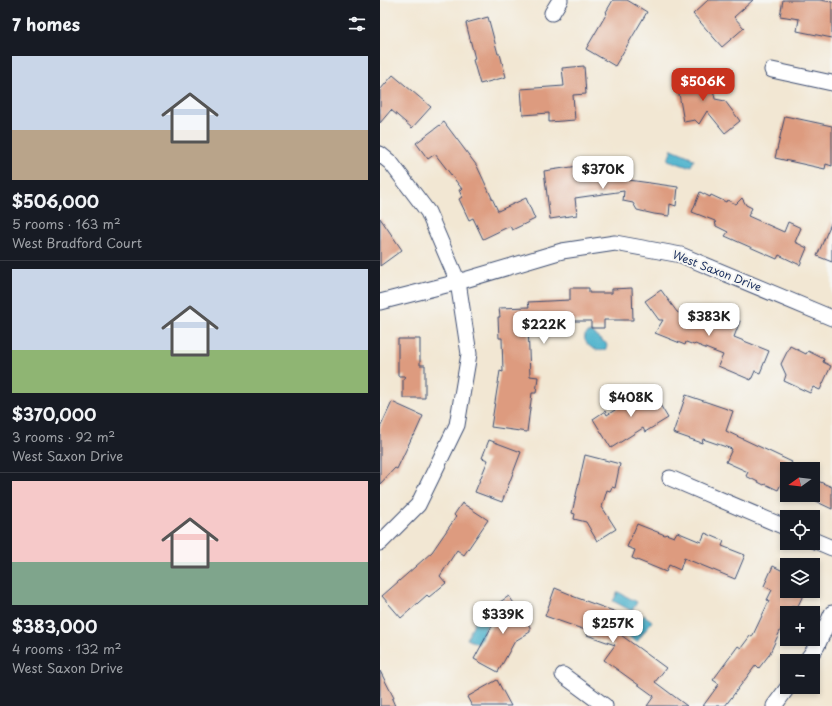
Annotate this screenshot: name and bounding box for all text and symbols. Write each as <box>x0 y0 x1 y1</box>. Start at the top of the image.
text: 7 homes <box>12 11 80 37</box>
icon: filters <box>346 13 368 35</box>
pin: $506K <box>675 68 731 102</box>
text: $506K <box>681 71 725 90</box>
icon: home <box>154 82 226 154</box>
pin: $370K <box>575 156 631 190</box>
text: $370K <box>582 159 624 178</box>
text: $506,000 <box>12 188 99 214</box>
text: 5 rooms · 163 m² <box>12 214 121 233</box>
text: West Bradford Court <box>12 233 142 252</box>
street label: West Saxon Drive <box>670 246 764 295</box>
icon: home <box>154 295 226 367</box>
pin: $383K <box>681 303 737 337</box>
text: $383K <box>688 306 730 325</box>
pin: $222K <box>516 311 572 345</box>
text: $222K <box>522 314 566 333</box>
pin: $408K <box>603 384 659 418</box>
text: $408K <box>609 387 653 406</box>
text: $370,000 <box>12 401 96 427</box>
text: 3 rooms · 92 m² <box>12 427 115 446</box>
text: West Saxon Drive <box>12 446 123 465</box>
north arrow <box>780 462 820 502</box>
map controls <box>780 462 820 694</box>
icon: home <box>154 507 226 579</box>
button: locate <box>780 510 820 550</box>
button: layers <box>780 558 820 598</box>
pin: $339K <box>475 601 531 635</box>
text: $339K <box>482 604 524 623</box>
button: + <box>780 606 820 646</box>
pin: $257K <box>585 610 641 644</box>
text: $383,000 <box>12 613 97 639</box>
text: $257K <box>592 613 634 632</box>
text: 4 rooms · 132 m² <box>12 639 122 658</box>
button: − <box>780 654 820 694</box>
text: West Saxon Drive <box>12 658 123 677</box>

